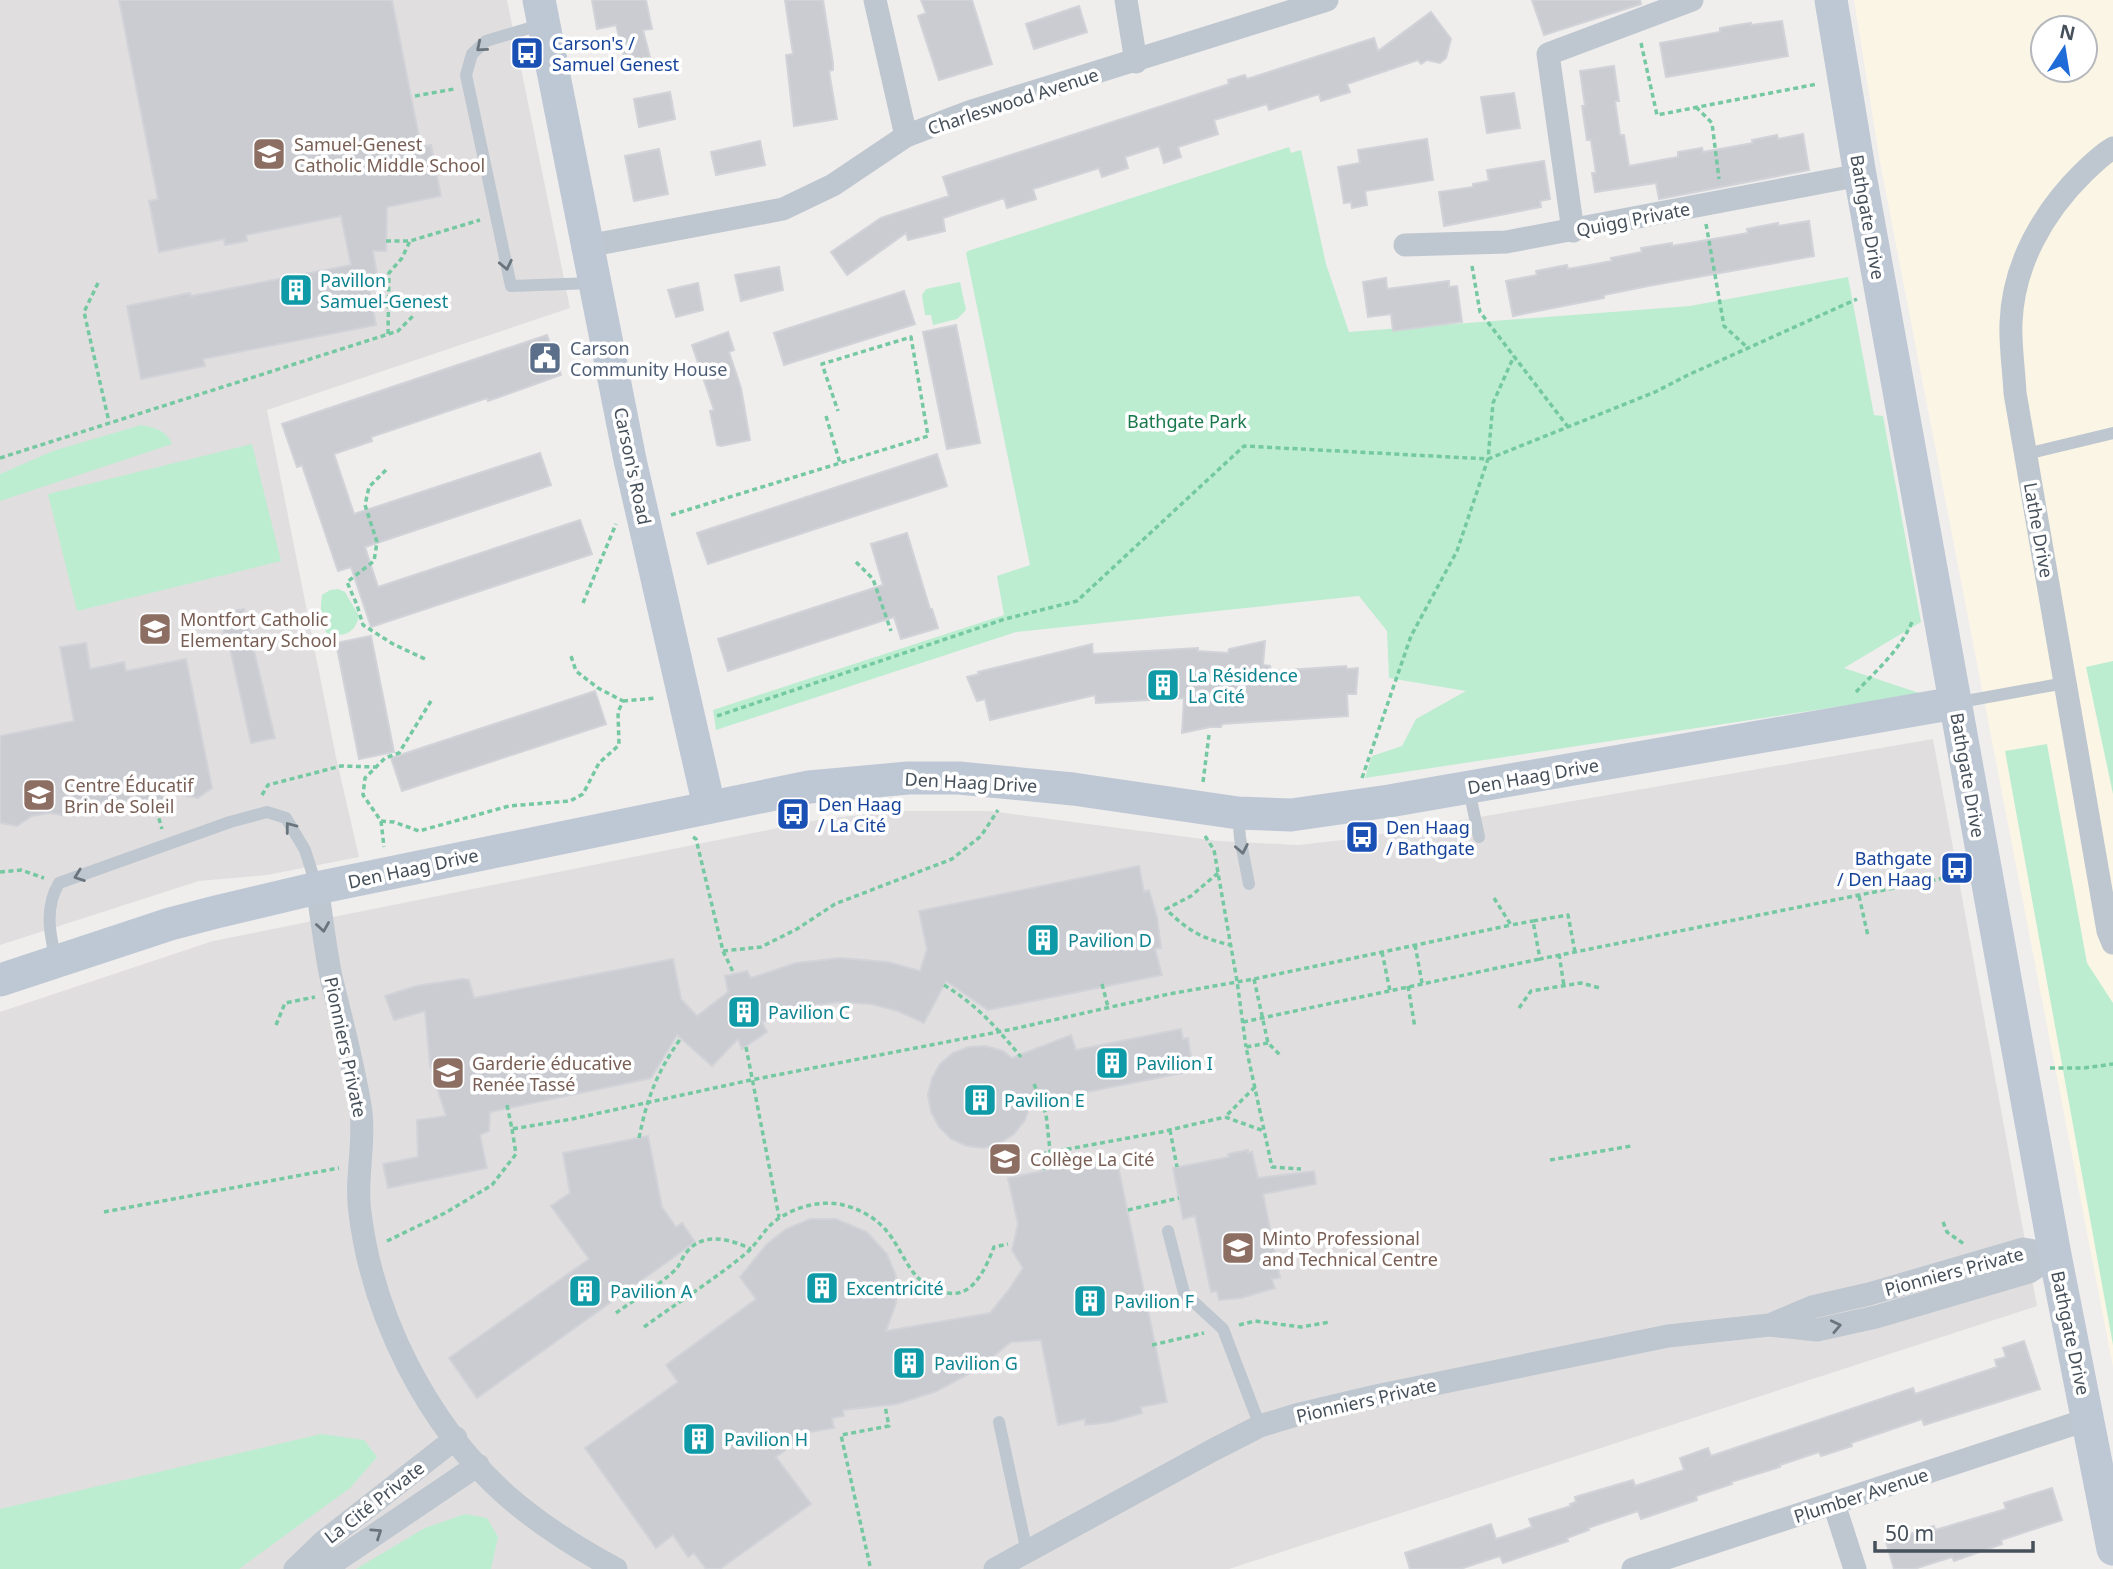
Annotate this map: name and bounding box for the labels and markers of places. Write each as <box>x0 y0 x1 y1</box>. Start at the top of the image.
place label: Carson's / Samuel Genest <box>552 31 680 76</box>
bus stop icon: Carson's / Samuel Genest <box>508 34 546 72</box>
place label: Samuel-Genest Catholic Middle School <box>294 132 485 177</box>
school or university icon: Samuel-Genest Catholic Middle School <box>250 135 288 173</box>
place label: Pavillon Samuel-Genest <box>320 268 449 313</box>
building icon: Pavillon Samuel-Genest <box>277 271 315 309</box>
place label: Carson Community House <box>570 336 727 381</box>
public building icon: Carson Community House <box>526 339 564 377</box>
place label: Montfort Catholic Elementary School <box>180 607 337 652</box>
school or university icon: Montfort Catholic Elementary School <box>136 610 174 648</box>
place label: La Résidence La Cité <box>1188 663 1298 708</box>
building icon: La Résidence La Cité <box>1144 666 1182 704</box>
place label: Centre Éducatif Brin de Soleil <box>64 773 194 818</box>
school or university icon: Centre Éducatif Brin de Soleil <box>20 776 58 814</box>
place label: Den Haag / La Cité <box>818 792 902 837</box>
bus stop icon: Den Haag / La Cité <box>774 795 812 833</box>
place label: Den Haag / Bathgate <box>1386 815 1475 860</box>
bus stop icon: Den Haag / Bathgate <box>1343 818 1381 856</box>
place label: Bathgate / Den Haag <box>1837 846 1932 891</box>
bus stop icon: Bathgate / Den Haag <box>1938 849 1976 887</box>
building icon: Pavilion D <box>1024 921 1062 959</box>
place label: Pavilion D <box>1068 928 1152 952</box>
building icon: Pavilion C <box>725 993 763 1031</box>
place label: Pavilion C <box>768 1000 850 1024</box>
building icon: Pavilion I <box>1093 1044 1131 1082</box>
place label: Garderie éducative Renée Tassé <box>472 1051 632 1096</box>
place label: Pavilion I <box>1136 1051 1213 1075</box>
school or university icon: Garderie éducative Renée Tassé <box>429 1054 467 1092</box>
building icon: Pavilion E <box>961 1081 999 1119</box>
place label: Pavilion E <box>1004 1088 1085 1112</box>
school or university icon: Collège La Cité <box>986 1140 1024 1178</box>
place label: Collège La Cité <box>1030 1147 1155 1171</box>
place label: Minto Professional and Technical Centre <box>1262 1226 1438 1271</box>
school or university icon: Minto Professional and Technical Centre <box>1219 1229 1257 1267</box>
building icon: Excentricité <box>803 1269 841 1307</box>
building icon: Pavilion A <box>566 1272 604 1310</box>
place label: Excentricité <box>846 1276 944 1300</box>
place label: Pavilion A <box>610 1279 693 1303</box>
building icon: Pavilion F <box>1071 1282 1109 1320</box>
place label: Pavilion F <box>1114 1289 1194 1313</box>
building icon: Pavilion G <box>890 1344 928 1382</box>
place label: Pavilion G <box>934 1351 1018 1375</box>
building icon: Pavilion H <box>680 1420 718 1458</box>
place label: Pavilion H <box>724 1427 808 1451</box>

